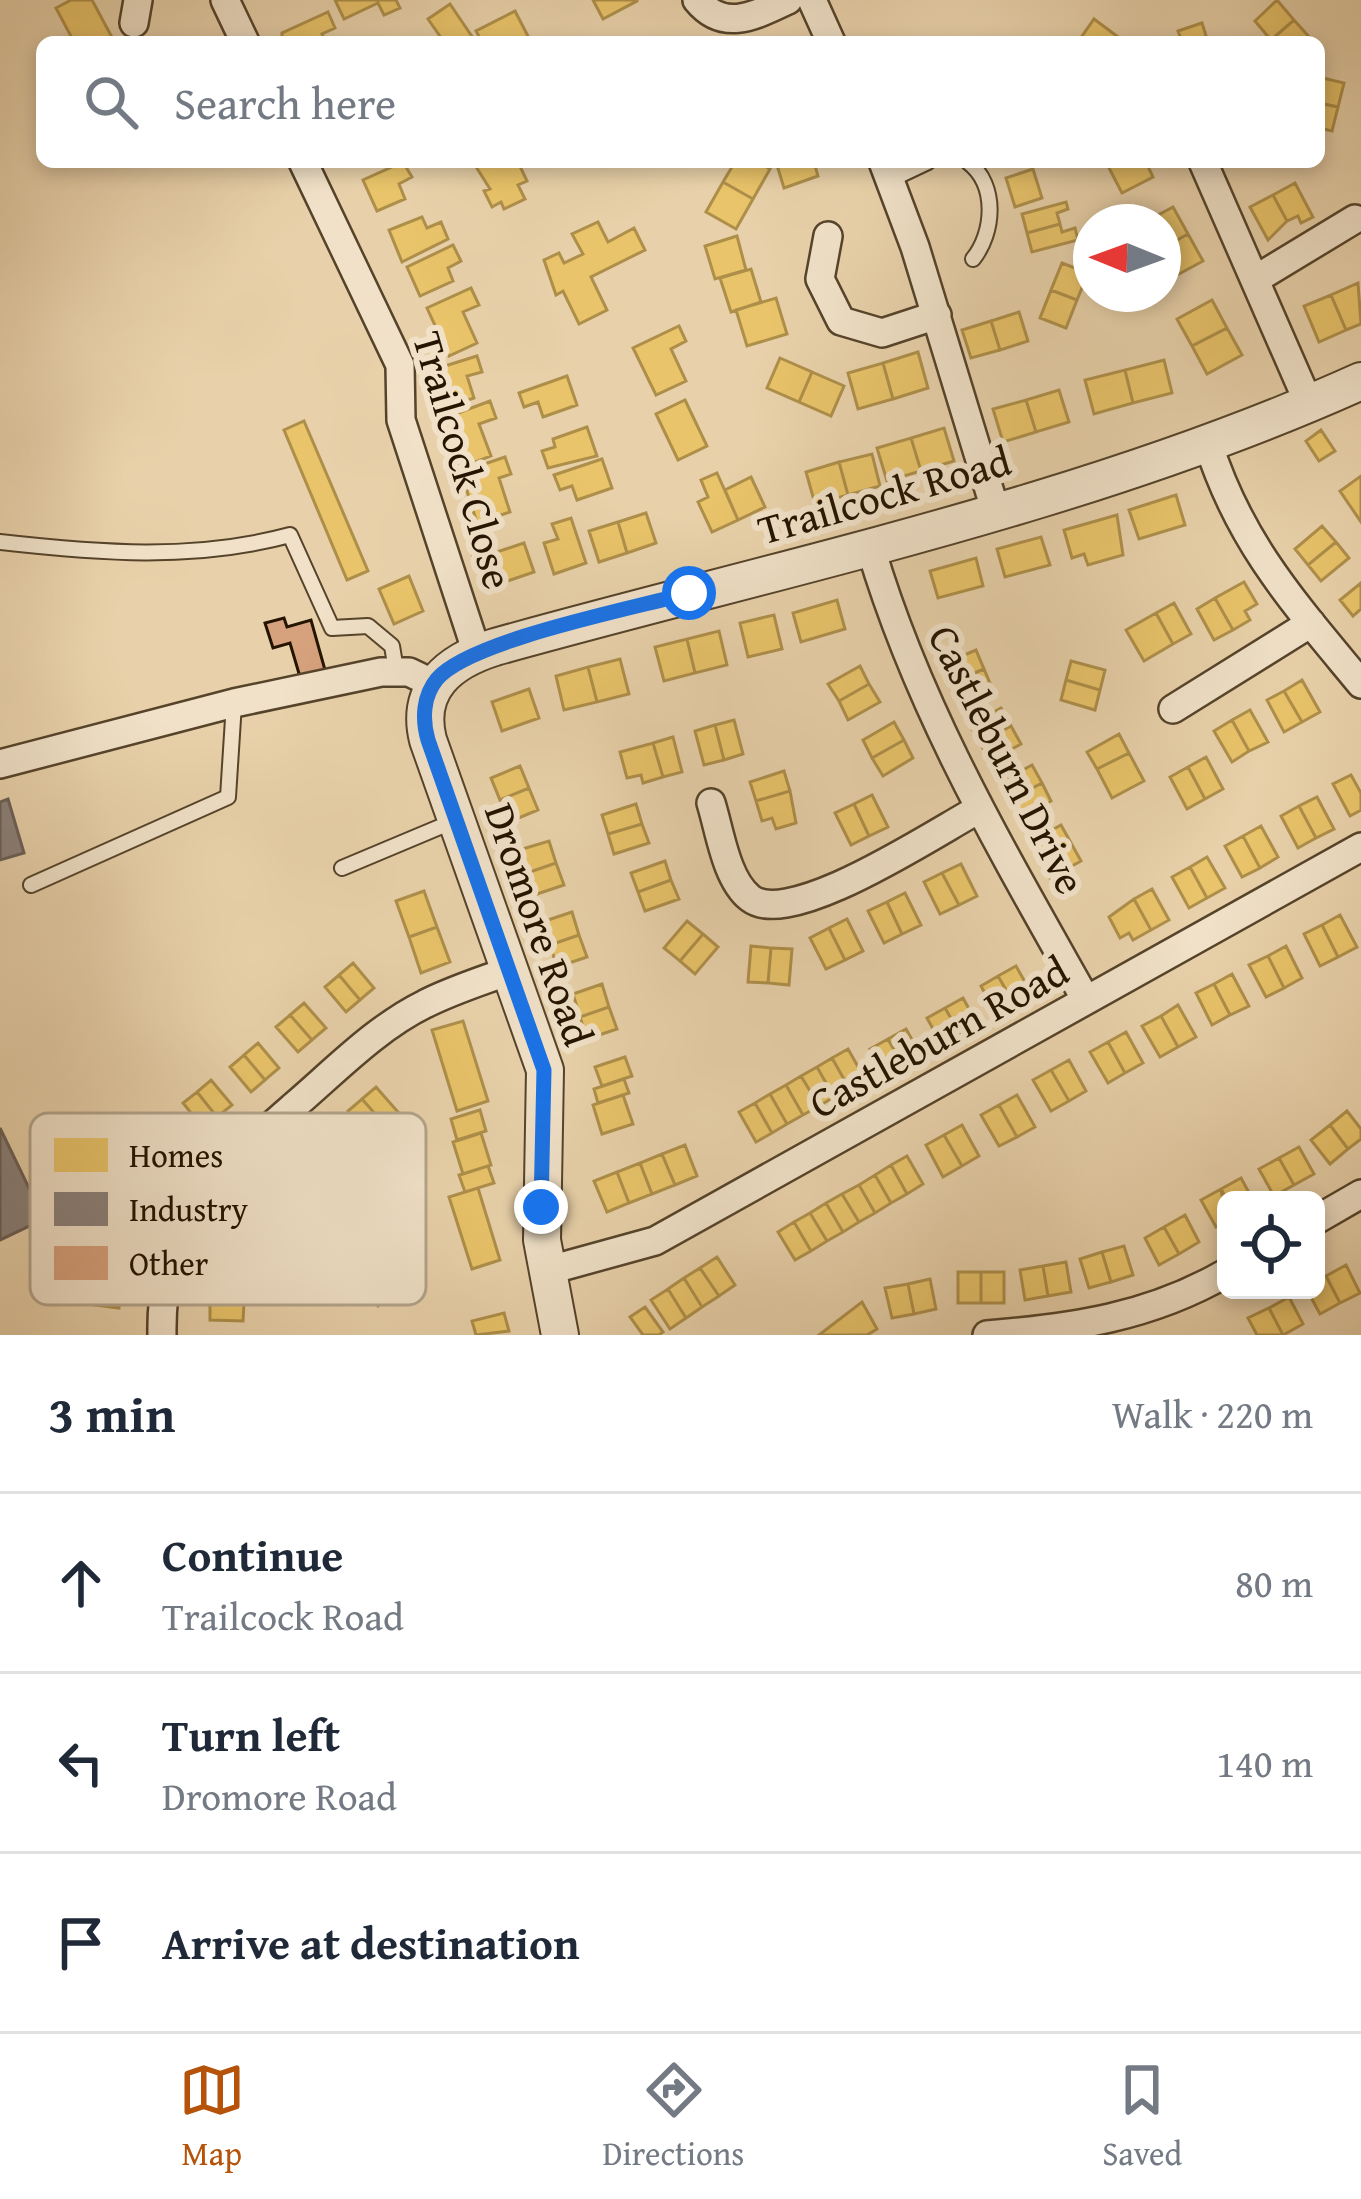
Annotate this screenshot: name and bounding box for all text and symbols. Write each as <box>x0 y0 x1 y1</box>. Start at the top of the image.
search box <box>36 36 1325 168</box>
icon: search <box>78 69 144 135</box>
text: Search here <box>174 70 396 135</box>
north arrow <box>1073 204 1181 312</box>
street label: Trailcock Close <box>398 324 530 596</box>
street label: Trailcock Road <box>750 429 1018 559</box>
route start <box>662 566 716 620</box>
street label: Castleburn Drive <box>914 614 1102 904</box>
street label: Dromore Road <box>470 795 610 1054</box>
street label: Castleburn Road <box>797 939 1079 1133</box>
legend <box>30 1113 426 1305</box>
text: Homes <box>129 1131 223 1179</box>
route end <box>514 1180 568 1234</box>
text: Industry <box>129 1185 248 1233</box>
map controls <box>1217 1191 1325 1299</box>
button: locate <box>1217 1191 1325 1299</box>
text: Other <box>129 1239 209 1287</box>
text: 3 min <box>48 1376 175 1451</box>
text: Walk · 220 m <box>1112 1385 1313 1442</box>
text: Continue <box>162 1522 343 1587</box>
icon: ahead <box>48 1550 114 1616</box>
text: 80 m <box>1235 1554 1313 1611</box>
text: Trailcock Road <box>162 1587 404 1644</box>
text: Turn left <box>162 1702 340 1767</box>
icon: left <box>48 1730 114 1796</box>
text: 140 m <box>1216 1734 1313 1791</box>
text: Dromore Road <box>162 1767 397 1824</box>
icon: arrive <box>48 1910 114 1976</box>
text: Arrive at destination <box>162 1910 580 1975</box>
tab: Map <box>179 2057 245 2177</box>
tab: Directions <box>603 2057 744 2177</box>
tab: Saved <box>1102 2057 1182 2177</box>

